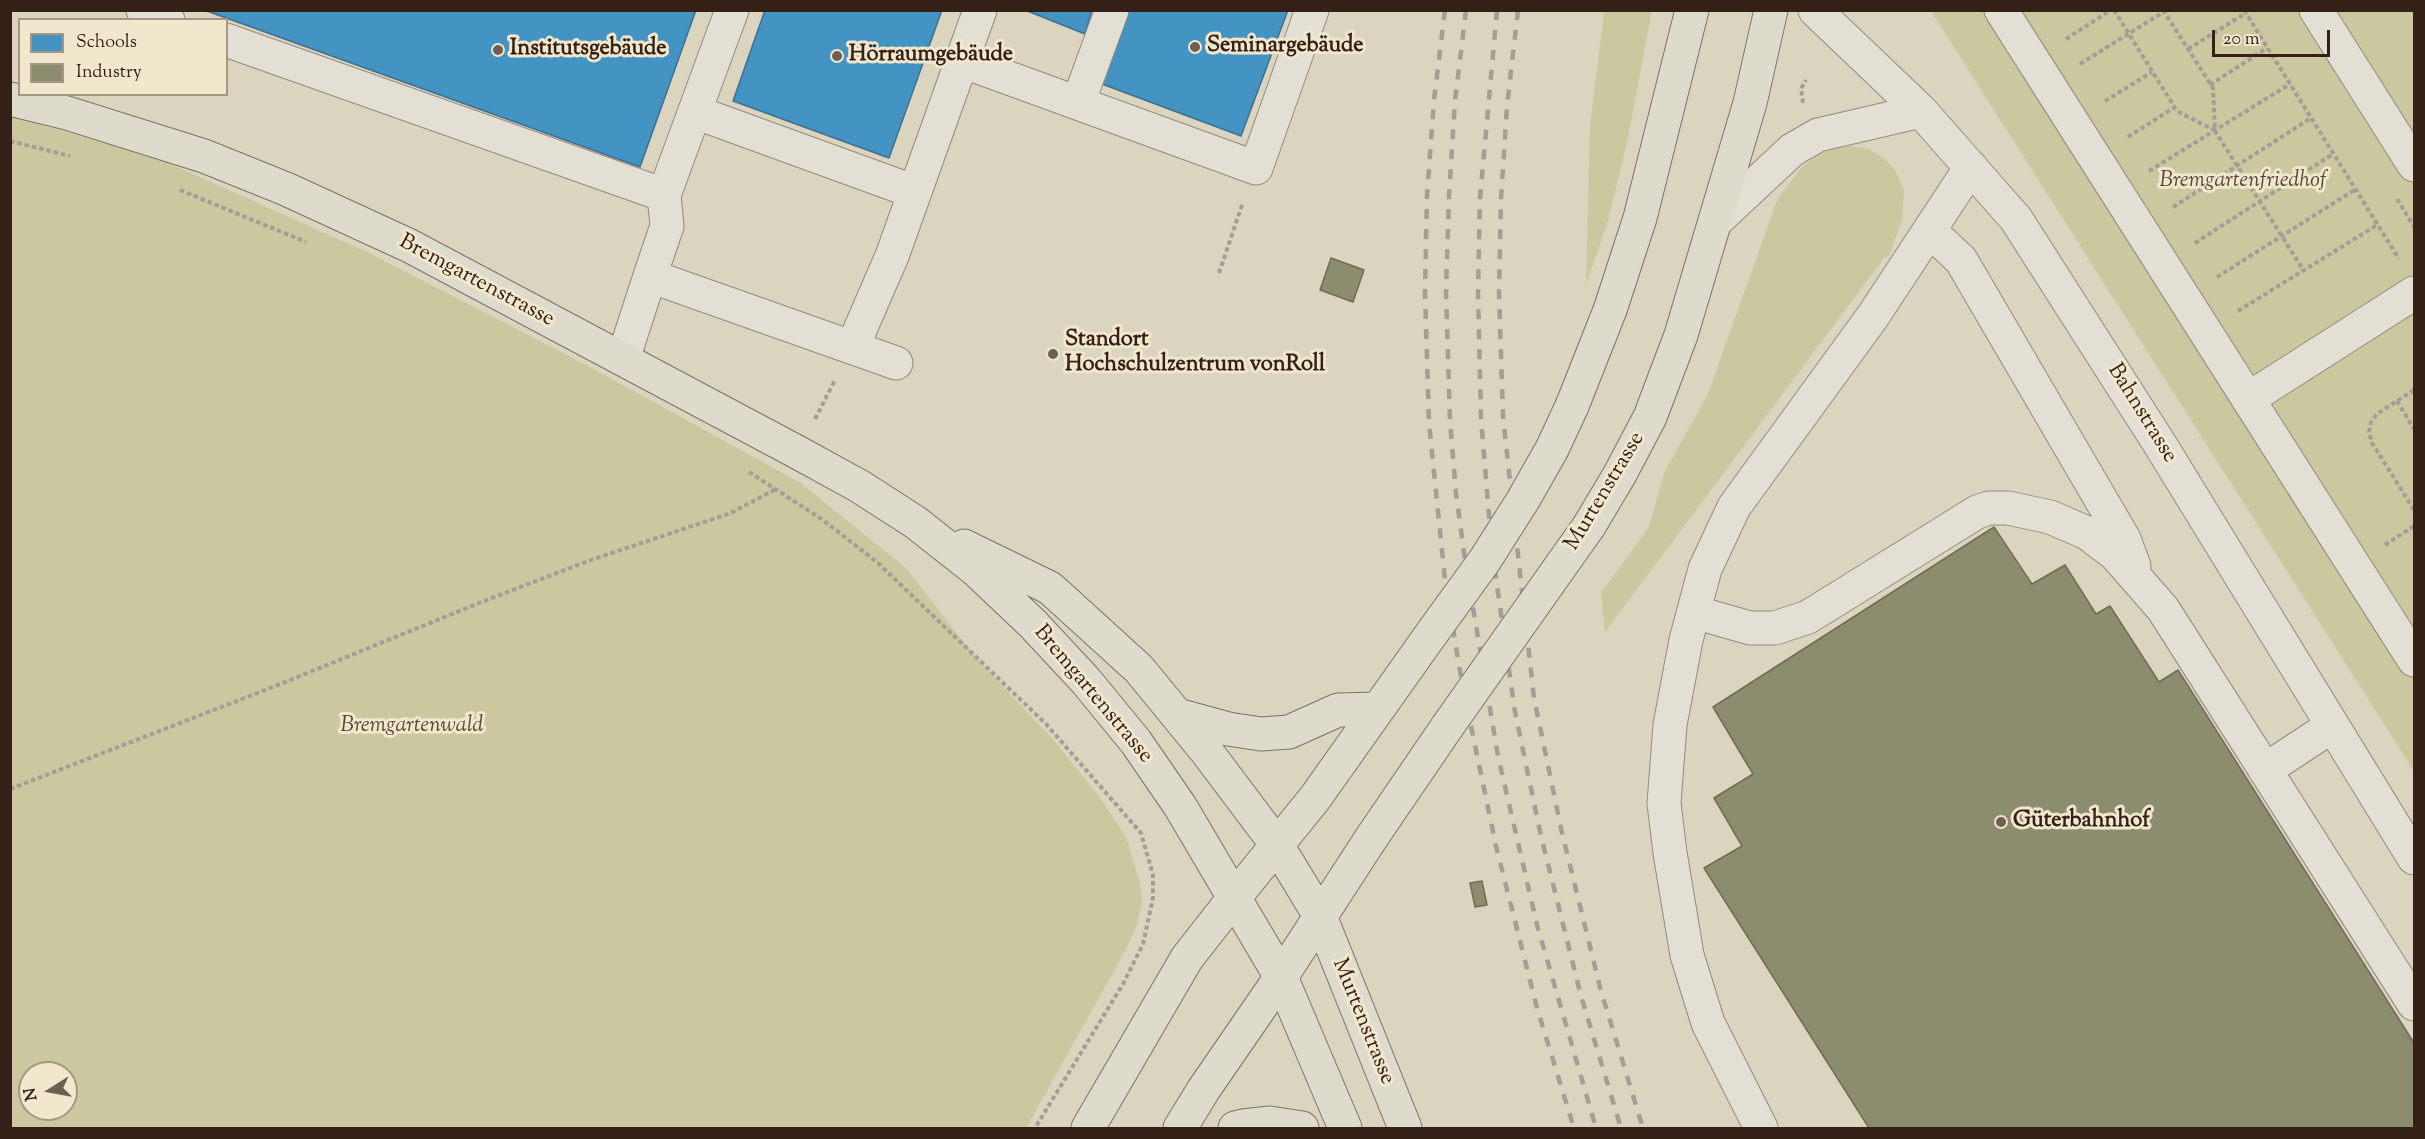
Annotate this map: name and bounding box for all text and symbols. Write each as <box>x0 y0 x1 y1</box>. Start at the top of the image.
legend <box>18 18 228 96</box>
scale bar <box>2215 18 2334 56</box>
text: 20 m <box>2223 27 2260 53</box>
text: Schools <box>76 30 137 56</box>
place label: Seminargebäude <box>1207 34 1364 60</box>
place label: Institutsgebäude <box>510 37 667 63</box>
marker: Seminargebäude <box>1188 40 1202 54</box>
marker: Institutsgebäude <box>491 43 505 57</box>
place label: Hörraumgebäude <box>849 43 1013 69</box>
marker: Hörraumgebäude <box>830 49 844 63</box>
text: Industry <box>76 60 142 86</box>
park label: Bremgartenfriedhof <box>2160 169 2326 195</box>
street label: Bremgartenstrasse <box>394 230 558 334</box>
place label: Standort Hochschulzentrum vonRoll <box>1065 328 1325 380</box>
marker: Standort Hochschulzentrum vonRoll <box>1046 347 1060 361</box>
street label: Bahnstrasse <box>2100 360 2182 468</box>
street label: Murtenstrasse <box>1560 428 1652 556</box>
street label: Bremgartenstrasse <box>1027 621 1157 769</box>
park label: Bremgartenwald <box>341 714 483 740</box>
place label: Güterbahnhof <box>2013 809 2150 835</box>
marker: Güterbahnhof <box>1994 815 2008 829</box>
street label: Murtenstrasse <box>1325 955 1399 1089</box>
north arrow <box>18 1061 78 1121</box>
text: N <box>19 1086 44 1103</box>

